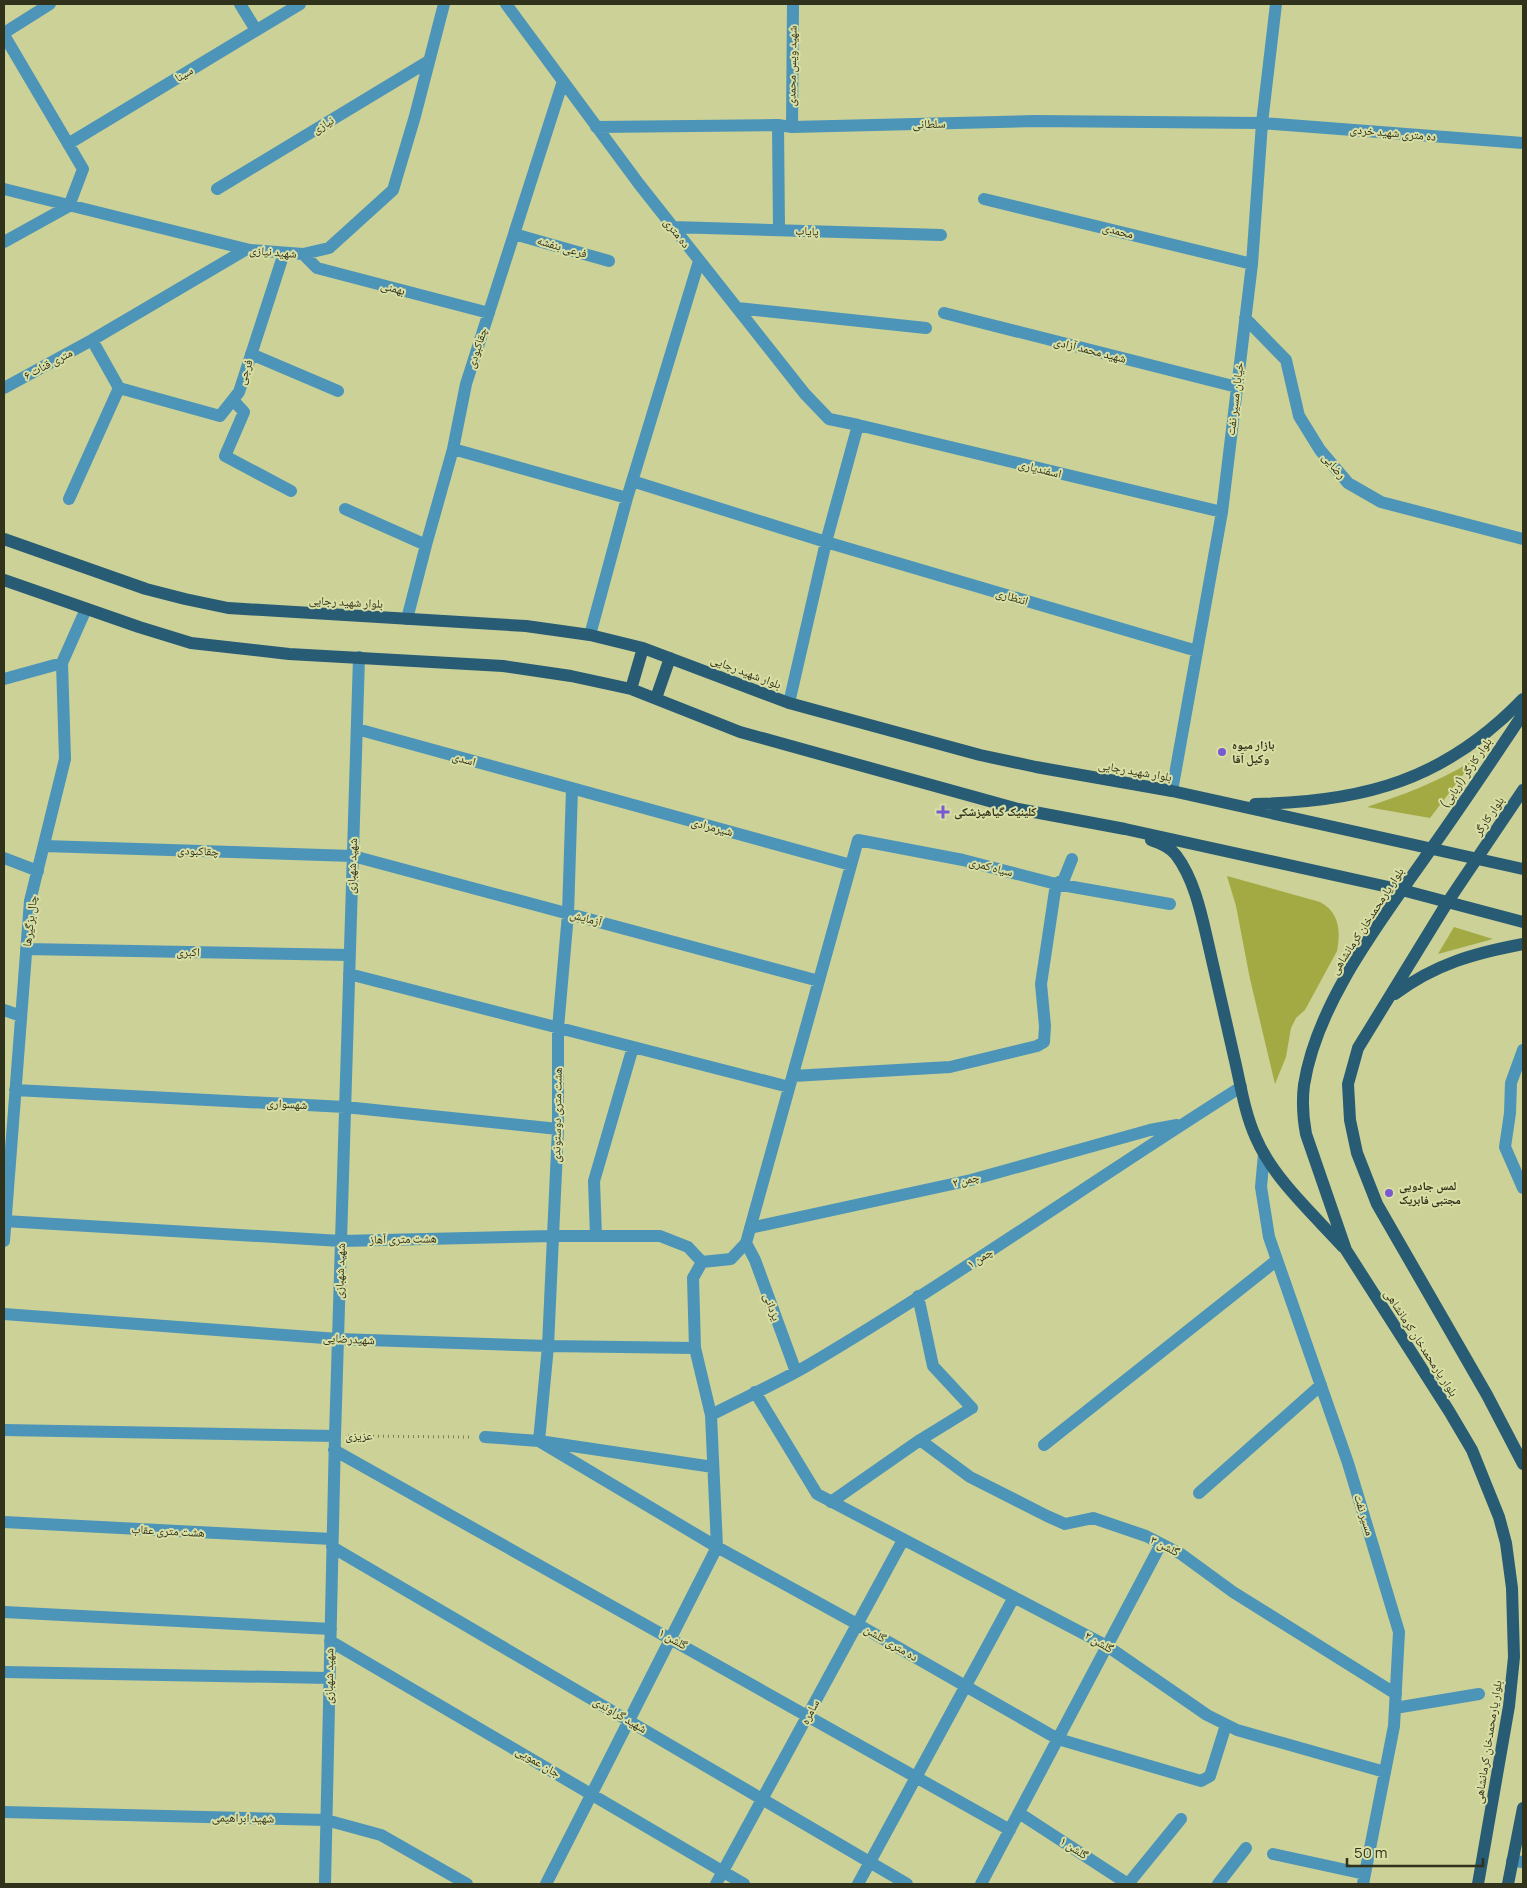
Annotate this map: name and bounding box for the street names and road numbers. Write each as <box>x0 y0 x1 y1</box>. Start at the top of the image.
street label: شهید ویس محمدی <box>782 25 801 107</box>
street label: سینا <box>171 61 196 86</box>
street label: نیازی <box>309 111 337 138</box>
street label: سلطانی <box>912 115 946 132</box>
street label: ده متری شهید خردی <box>1349 120 1437 145</box>
street label: ده متری <box>660 214 695 251</box>
street label: محمدی <box>1101 218 1135 243</box>
street label: پایاب <box>795 222 820 239</box>
street label: فرعی بنفشه <box>535 231 589 262</box>
street label: شهید نیازی <box>249 241 298 262</box>
street label: بهمنی <box>379 276 407 299</box>
street label: چقاکبودی <box>462 325 491 370</box>
street label: شهید محمد آزادی <box>1052 332 1128 367</box>
street label: ۶ متری قنات <box>20 344 75 384</box>
street label: فرجی <box>232 357 257 387</box>
street label: خیابان مسیر نفت <box>1222 361 1247 436</box>
street label: رضایی <box>1318 449 1351 483</box>
street label: اسفندیاری <box>1017 455 1064 482</box>
street label: انتظاری <box>994 584 1031 609</box>
street label: بلوار شهید رجایی <box>308 591 384 612</box>
street label: بلوار شهید رجایی <box>708 650 784 693</box>
street label: بلوار کارگر (اربابی) <box>1436 734 1496 812</box>
street label: اسدی <box>450 747 478 770</box>
street label: بلوار شهید رجایی <box>1097 756 1173 785</box>
street label: بلوار کارگر <box>1469 793 1508 840</box>
street label: شیرمرادی <box>689 813 735 840</box>
street label: شهید شهبازی <box>342 838 361 894</box>
street label: چقاکبودی <box>177 841 220 860</box>
street label: سیاه کمری <box>967 853 1015 881</box>
street label: بلوار یارمحمدخان کرمانشاهی <box>1325 864 1408 978</box>
street label: چال بزگیرها <box>18 894 41 948</box>
street label: آزمایش <box>568 905 605 930</box>
street label: اکبری <box>176 943 200 960</box>
street label: هشت متری دوستوندی <box>547 1067 566 1163</box>
street label: شهسواری <box>266 1094 308 1113</box>
street label: چمن ۲ <box>951 1168 982 1191</box>
street label: هشت متری آهاز <box>368 1229 437 1248</box>
street label: شهید شهبازی <box>330 1243 349 1299</box>
street label: چمن ۱ <box>964 1243 996 1272</box>
street label: بلوار یارمحمدخان کرمانشاهی <box>1380 1286 1463 1400</box>
street label: یزدانی <box>760 1291 785 1323</box>
street label: شهیدرضایی <box>323 1329 376 1348</box>
street label: عزیزی <box>345 1427 373 1444</box>
street label: مسیر نفت <box>1350 1492 1379 1538</box>
street label: هشت متری عقاب <box>131 1520 205 1541</box>
street label: گلشن ۳ <box>1148 1531 1183 1560</box>
street label: ده متری گلشن <box>861 1620 921 1665</box>
street label: گلشن ۱ <box>656 1624 691 1653</box>
street label: گلشن ۲ <box>1082 1627 1117 1657</box>
street label: شهید شهبازی <box>320 1648 337 1704</box>
street label: بلوار یارمحمدخان کرمانشاهی <box>1469 1679 1506 1805</box>
street label: شهید گراوندی <box>590 1692 650 1737</box>
street label: سامره <box>796 1696 823 1727</box>
street label: جان عمویی <box>513 1742 564 1781</box>
street label: شهید ابراهیمی <box>212 1808 274 1827</box>
street label: گلشن ۱ <box>1057 1832 1092 1863</box>

